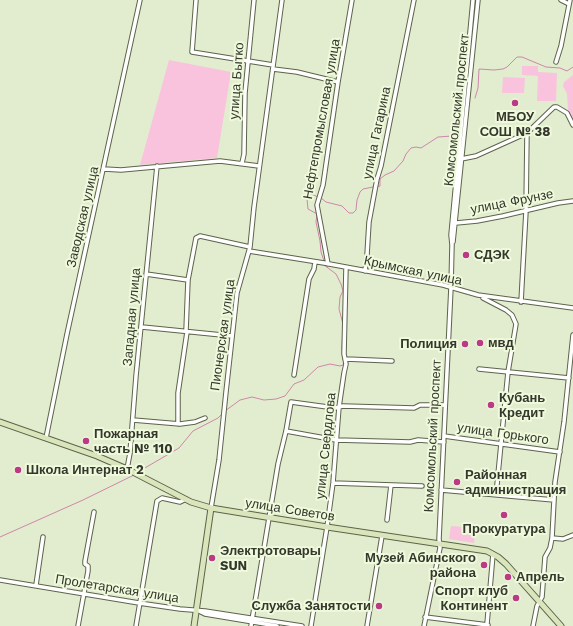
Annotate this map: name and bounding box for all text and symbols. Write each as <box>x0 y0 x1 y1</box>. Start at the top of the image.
street label: Комсомольский проспект <box>441 33 473 187</box>
street label: Нефтепромысловая улица <box>300 38 344 200</box>
street label: улица Бытко <box>227 42 247 120</box>
street label: улица Гагарина <box>360 85 394 181</box>
marker: МБОУ СОШ № 38 <box>510 98 520 108</box>
place label: МБОУ СОШ № 38 <box>480 109 550 140</box>
street label: Заводская улица <box>64 165 102 269</box>
street label: улица Фрунзе <box>469 186 555 218</box>
place label: СДЭК <box>474 247 510 263</box>
marker: СДЭК <box>461 250 471 260</box>
street label: Крымская улица <box>362 253 464 289</box>
street label: Западная улица <box>120 267 144 367</box>
street label: Пионерская улица <box>207 278 239 392</box>
place label: мвд <box>488 335 514 351</box>
place label: Полиция <box>400 336 457 352</box>
marker: мвд <box>475 338 485 348</box>
marker: Полиция <box>460 339 470 349</box>
street label: Комсомольский проспект <box>421 359 445 513</box>
place label: Кубань Кредит <box>499 390 545 421</box>
street label: улица Свердлова <box>313 392 339 500</box>
marker: Кубань Кредит <box>486 400 496 410</box>
street label: улица Горького <box>456 420 550 448</box>
place label: Пожарная часть № 110 <box>94 426 173 457</box>
marker: Пожарная часть № 110 <box>81 436 91 446</box>
place label: Школа Интернат 2 <box>26 462 144 478</box>
marker: Школа Интернат 2 <box>13 465 23 475</box>
place label: Районная администрация <box>465 467 566 498</box>
marker: Районная администрация <box>452 477 462 487</box>
street label: улица Советов <box>244 495 336 525</box>
marker: Прокуратура <box>499 510 509 520</box>
place label: Прокуратура <box>463 521 545 537</box>
place label: Электротовары SUN <box>220 543 321 574</box>
place label: Музей Абинского района <box>365 550 476 581</box>
marker: Электротовары SUN <box>207 553 217 563</box>
marker: Музей Абинского района <box>479 560 489 570</box>
place label: Апрель <box>516 569 565 585</box>
street label: Пролетарская улица <box>54 572 180 606</box>
marker: Апрель <box>503 572 513 582</box>
place label: Спорт клуб Континент <box>435 583 508 614</box>
marker: Спорт клуб Континент <box>511 593 521 603</box>
place label: Служба Занятости <box>252 598 371 614</box>
marker: Служба Занятости <box>374 601 384 611</box>

